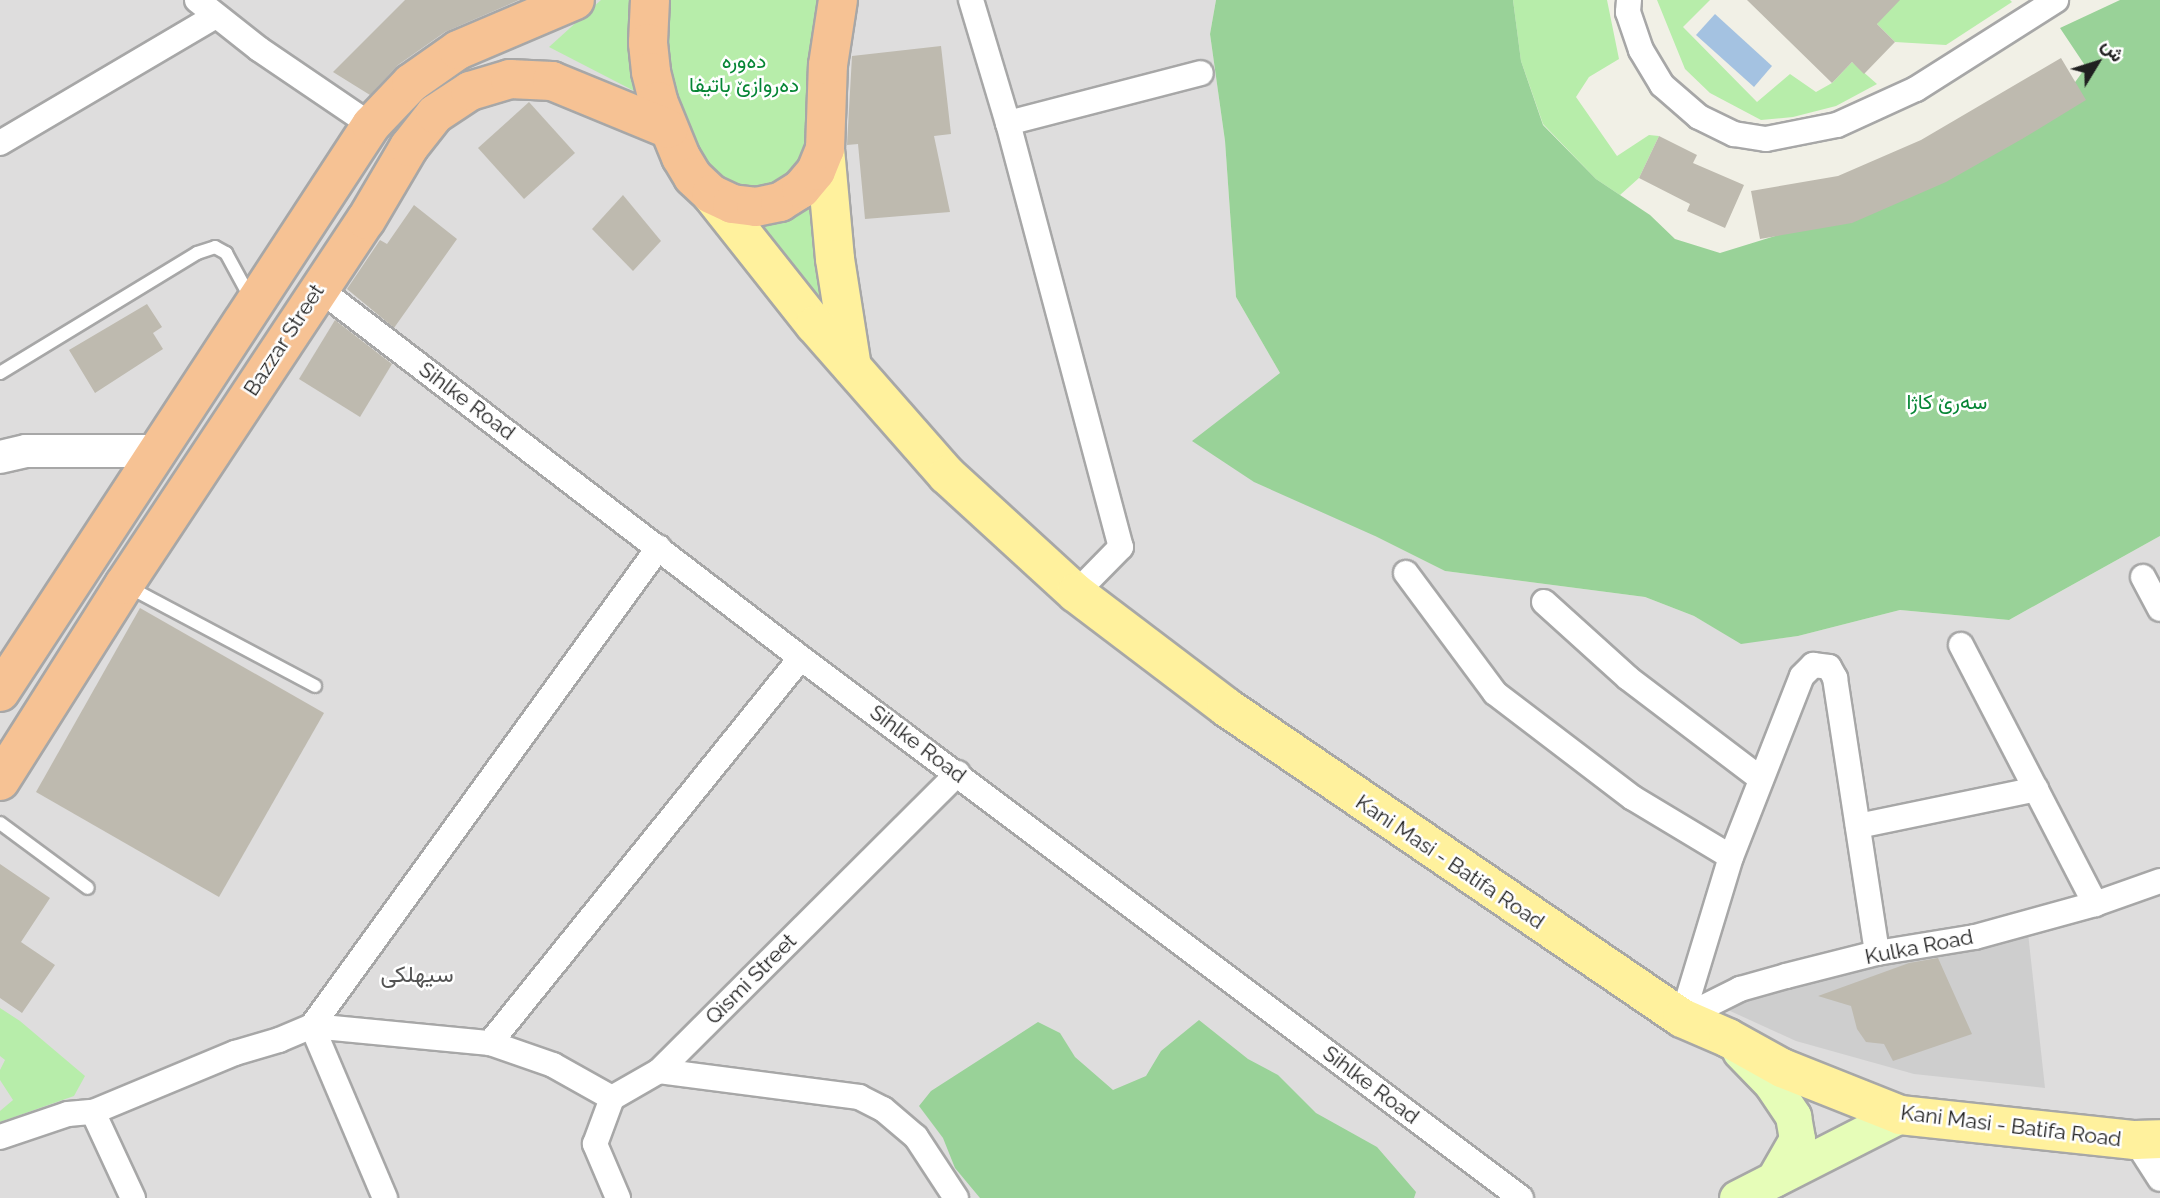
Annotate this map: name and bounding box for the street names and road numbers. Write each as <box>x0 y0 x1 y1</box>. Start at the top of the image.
street label: Bazzar Street <box>238 279 330 401</box>
street label: Sihlke Road <box>414 357 520 445</box>
street label: Sihlke Road <box>865 700 971 788</box>
street label: Kani Masi - Batifa Road <box>1351 789 1549 935</box>
street label: Kulka Road <box>1863 924 1975 970</box>
street label: Qismi Street <box>700 928 802 1030</box>
street label: Sihlke Road <box>1318 1041 1424 1129</box>
street label: Kani Masi - Batifa Road <box>1899 1100 2123 1152</box>

